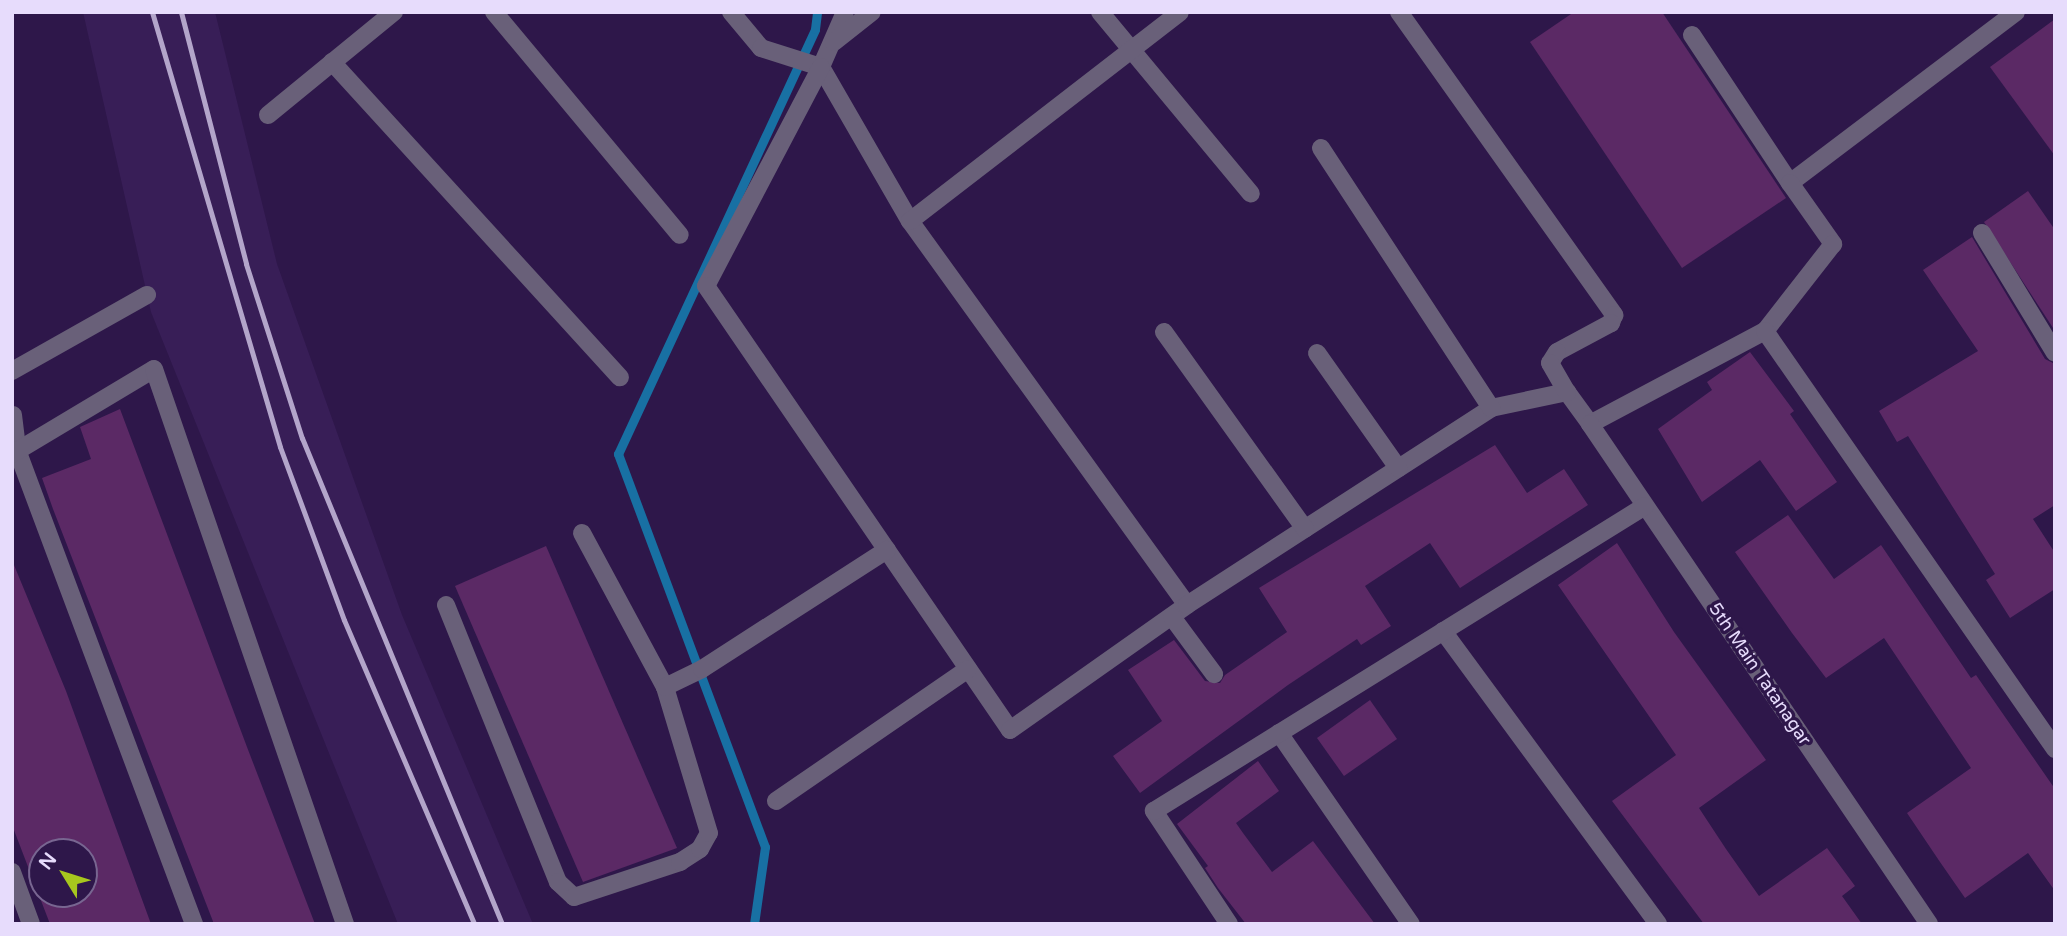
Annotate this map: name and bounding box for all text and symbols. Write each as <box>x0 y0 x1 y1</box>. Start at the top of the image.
street label: 5th Main Tatanagar <box>1704 599 1816 749</box>
north arrow <box>28 838 98 908</box>
text: N <box>35 849 61 874</box>

